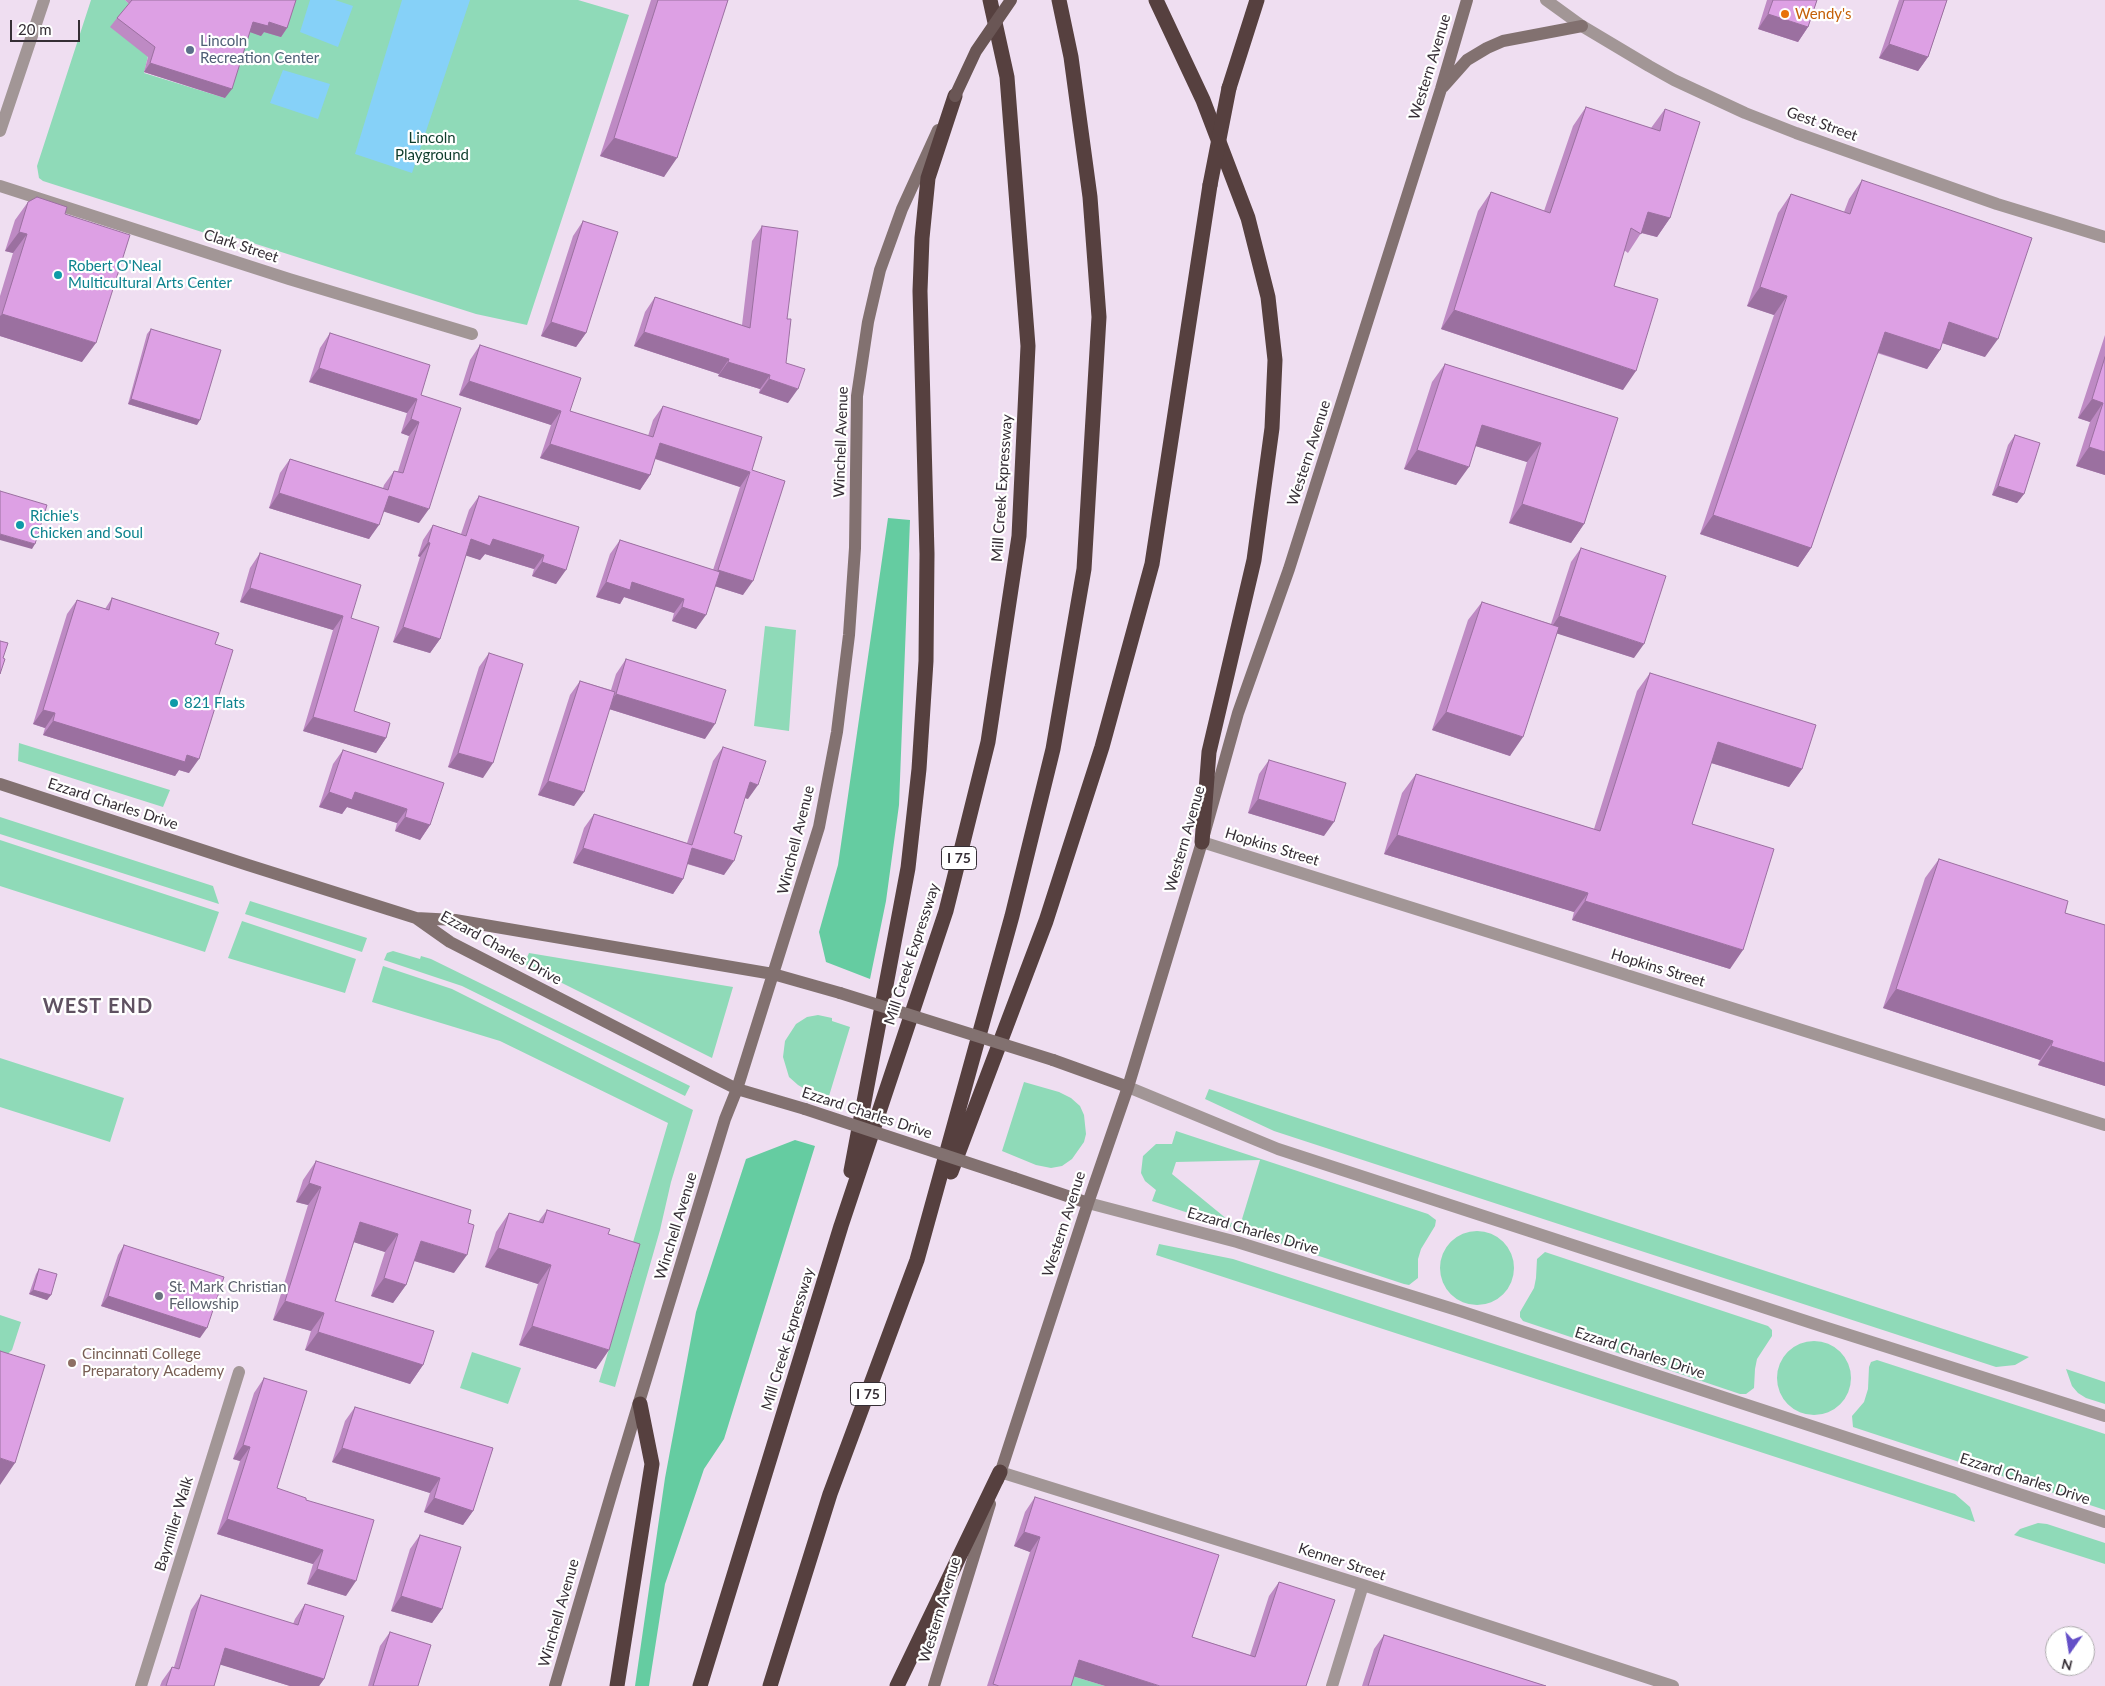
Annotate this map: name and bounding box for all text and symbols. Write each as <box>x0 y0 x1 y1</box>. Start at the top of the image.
place label: Wendy's <box>1795 5 1852 23</box>
marker: Wendy's <box>1779 8 1791 20</box>
scale bar <box>12 10 82 42</box>
street label: Western Avenue <box>1405 12 1455 122</box>
text: 20 m <box>18 20 52 38</box>
place label: Lincoln Recreation Center <box>200 32 319 67</box>
marker: Lincoln Recreation Center <box>184 44 196 56</box>
street label: Gest Street <box>1784 103 1860 145</box>
park label: Lincoln Playground <box>395 129 469 164</box>
street label: Clark Street <box>201 225 281 267</box>
place label: Robert O'Neal Multicultural Arts Center <box>68 257 232 292</box>
marker: Robert O'Neal Multicultural Arts Center <box>52 269 64 281</box>
street label: Winchell Avenue <box>830 386 852 498</box>
street label: Western Avenue <box>1283 398 1335 508</box>
street label: Mill Creek Expressway <box>988 414 1016 562</box>
place label: Richie's Chicken and Soul <box>30 507 143 542</box>
marker: Richie's Chicken and Soul <box>14 519 26 531</box>
place label: 821 Flats <box>184 694 245 712</box>
marker: 821 Flats <box>168 697 180 709</box>
street label: Ezzard Charles Drive <box>46 774 180 834</box>
street label: Winchell Avenue <box>774 784 818 896</box>
street label: Western Avenue <box>1161 784 1209 894</box>
street label: Hopkins Street <box>1223 824 1321 870</box>
road number: I 75 <box>942 846 976 870</box>
street label: Mill Creek Expressway <box>881 881 943 1027</box>
street label: Ezzard Charles Drive <box>437 907 565 989</box>
street label: Hopkins Street <box>1609 945 1707 991</box>
district label: WEST END <box>42 995 154 1019</box>
street label: Ezzard Charles Drive <box>800 1083 934 1143</box>
street label: Western Avenue <box>1038 1169 1090 1279</box>
street label: Winchell Avenue <box>651 1170 701 1282</box>
street label: Ezzard Charles Drive <box>1185 1204 1321 1258</box>
street label: Mill Creek Expressway <box>758 1266 818 1412</box>
place label: St. Mark Christian Fellowship <box>169 1278 287 1313</box>
marker: St. Mark Christian Fellowship <box>153 1290 165 1302</box>
street label: Ezzard Charles Drive <box>1573 1323 1707 1383</box>
place label: Cincinnati College Preparatory Academy <box>82 1345 224 1380</box>
marker: Cincinnati College Preparatory Academy <box>66 1357 78 1369</box>
road number: I 75 <box>850 1382 886 1406</box>
street label: Ezzard Charles Drive <box>1958 1449 2092 1509</box>
street label: Baymiller Walk <box>151 1474 197 1574</box>
street label: Kenner Street <box>1296 1539 1388 1585</box>
street label: Western Avenue <box>915 1555 965 1665</box>
street label: Winchell Avenue <box>535 1557 583 1669</box>
north arrow <box>2045 1626 2095 1676</box>
text: N <box>2060 1656 2074 1675</box>

